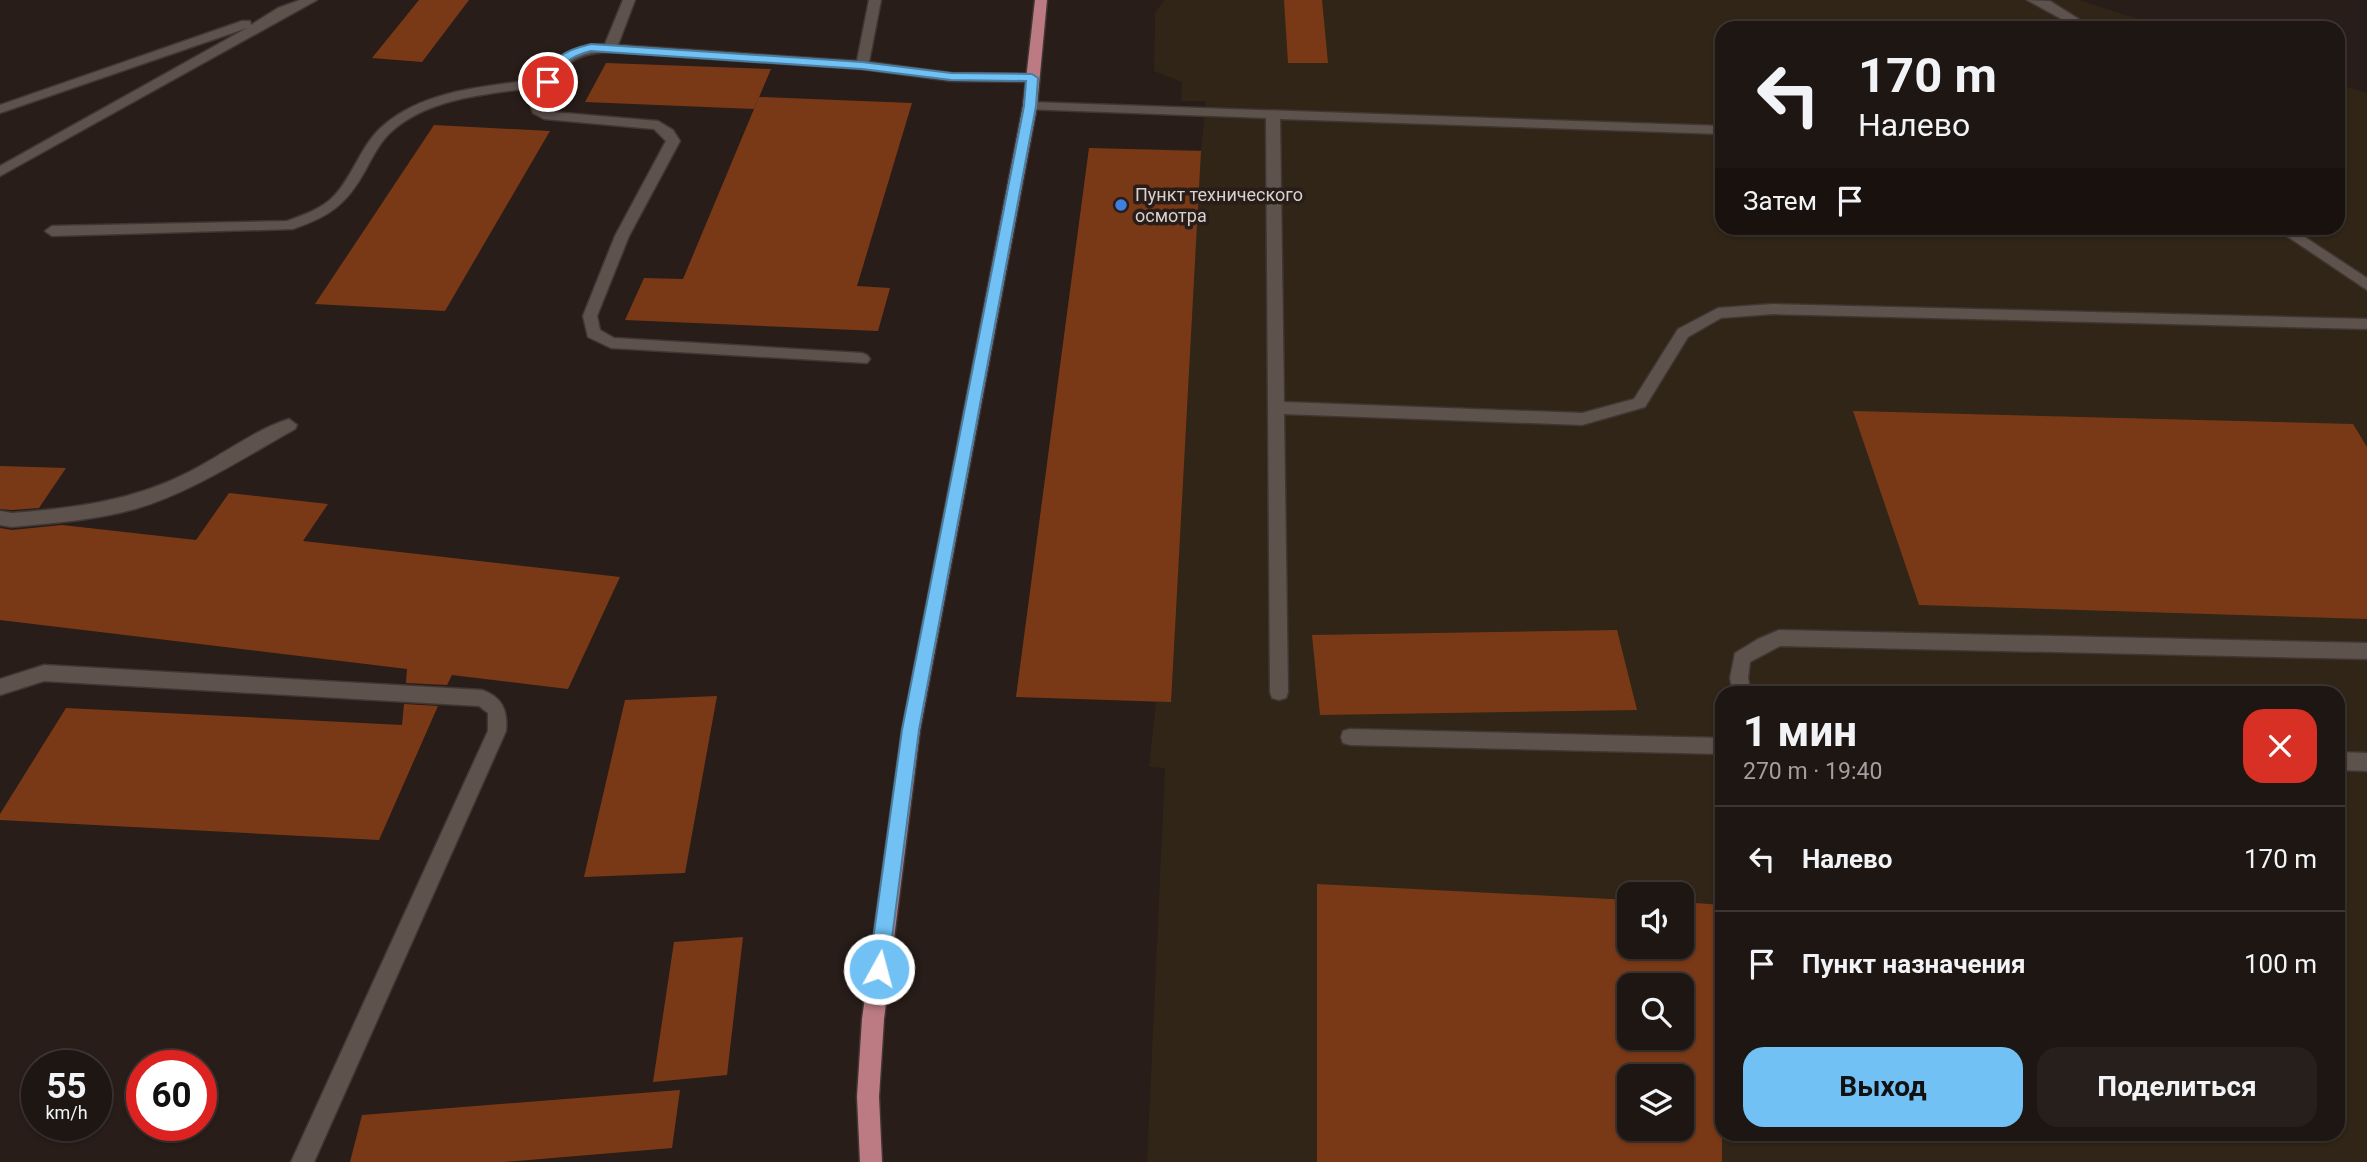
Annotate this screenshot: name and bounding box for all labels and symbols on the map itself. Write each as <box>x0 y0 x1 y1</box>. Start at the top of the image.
pin <box>518 52 578 112</box>
place label: Пункт технического осмотра <box>1135 184 1303 226</box>
marker: Пункт технического осмотра <box>1113 197 1129 213</box>
position arrow <box>842 932 916 1006</box>
speed limit sign: 60 <box>126 1050 217 1141</box>

